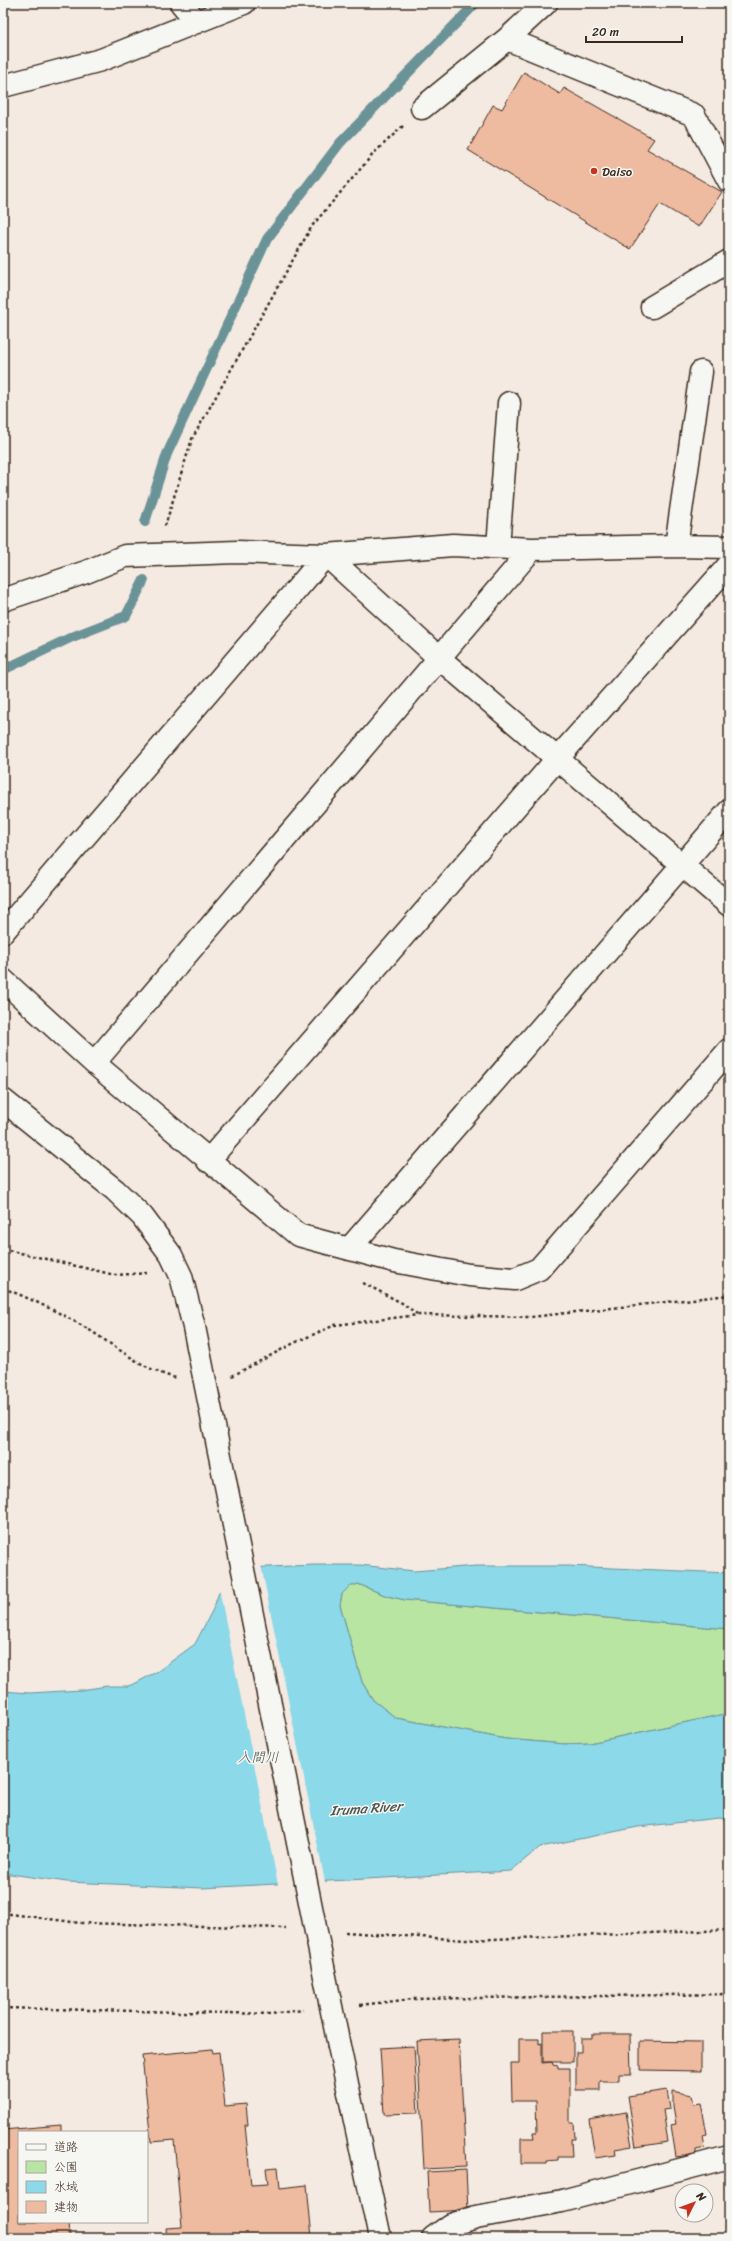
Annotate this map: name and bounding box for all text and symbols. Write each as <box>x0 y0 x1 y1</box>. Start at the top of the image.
scale bar <box>586 18 682 44</box>
text: 20 m <box>592 21 619 43</box>
place label: Daiso <box>602 160 633 183</box>
marker: Daiso <box>589 166 599 176</box>
water label: 入間川 <box>237 1745 279 1770</box>
water label: Iruma River <box>328 1793 406 1824</box>
legend <box>18 2131 148 2223</box>
text: 道路 <box>54 2136 78 2158</box>
text: 公園 <box>54 2156 78 2178</box>
text: 水域 <box>54 2176 78 2198</box>
north arrow <box>674 2183 714 2223</box>
text: N <box>691 2187 711 2206</box>
text: 建物 <box>54 2196 78 2218</box>

